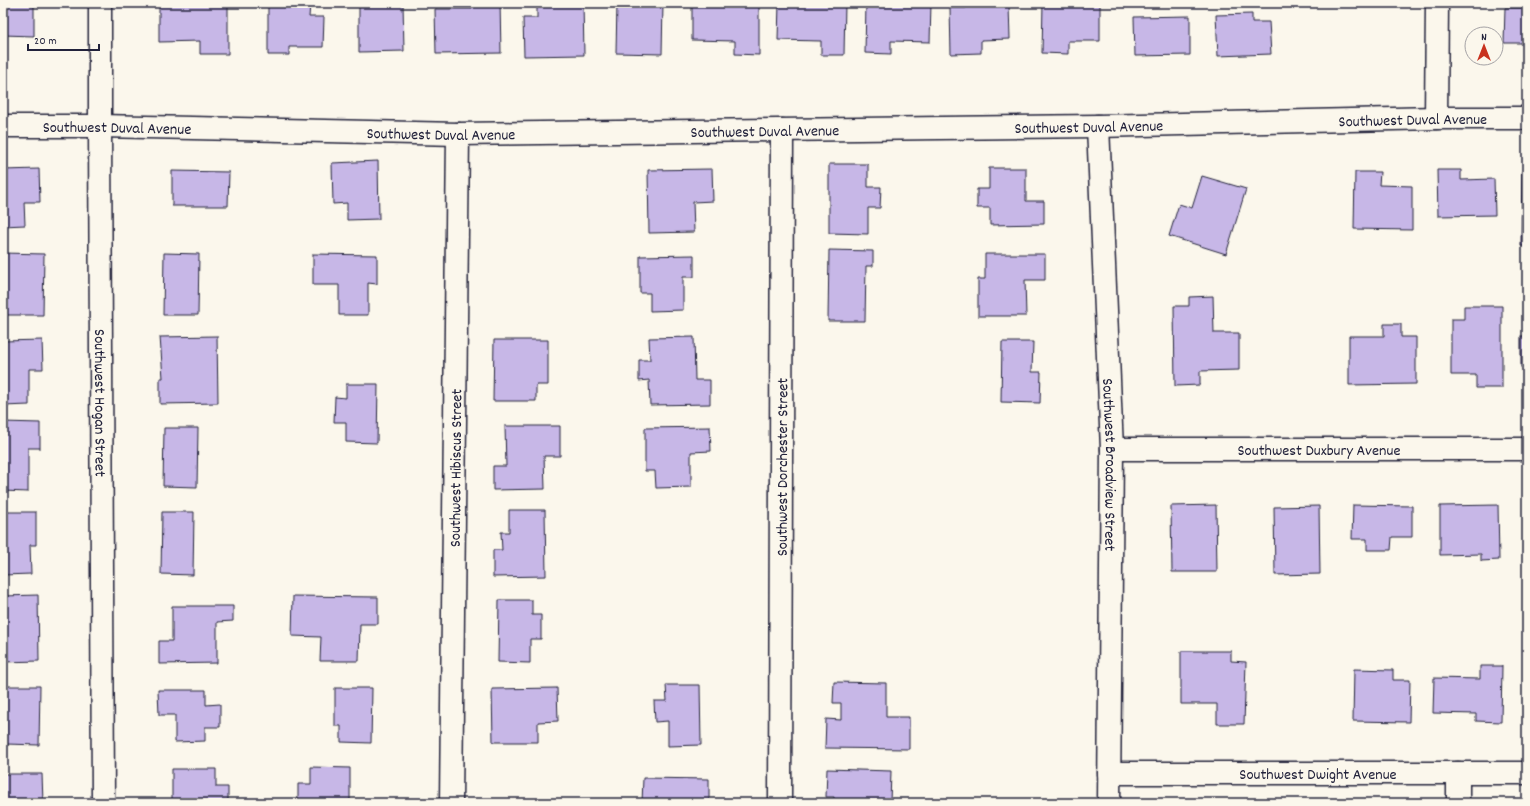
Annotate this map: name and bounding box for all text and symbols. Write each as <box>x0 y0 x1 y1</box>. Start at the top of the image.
scale bar <box>28 26 99 52</box>
north arrow <box>1464 26 1504 66</box>
text: N <box>1481 30 1487 46</box>
text: 20 m <box>34 33 57 50</box>
street label: Southwest Duval Avenue <box>1338 109 1487 134</box>
street label: Southwest Duval Avenue <box>1014 115 1164 141</box>
street label: Southwest Duval Avenue <box>43 117 192 142</box>
street label: Southwest Duval Avenue <box>690 120 839 145</box>
street label: Southwest Duval Avenue <box>366 123 515 148</box>
street label: Southwest Hogan Street <box>87 329 111 477</box>
street label: Southwest Dorchester Street <box>772 378 795 556</box>
street label: Southwest Broadview Street <box>1095 378 1121 551</box>
street label: Southwest Hibiscus Street <box>445 389 469 547</box>
street label: Southwest Duxbury Avenue <box>1238 440 1400 463</box>
street label: Southwest Dwight Avenue <box>1239 764 1397 787</box>

